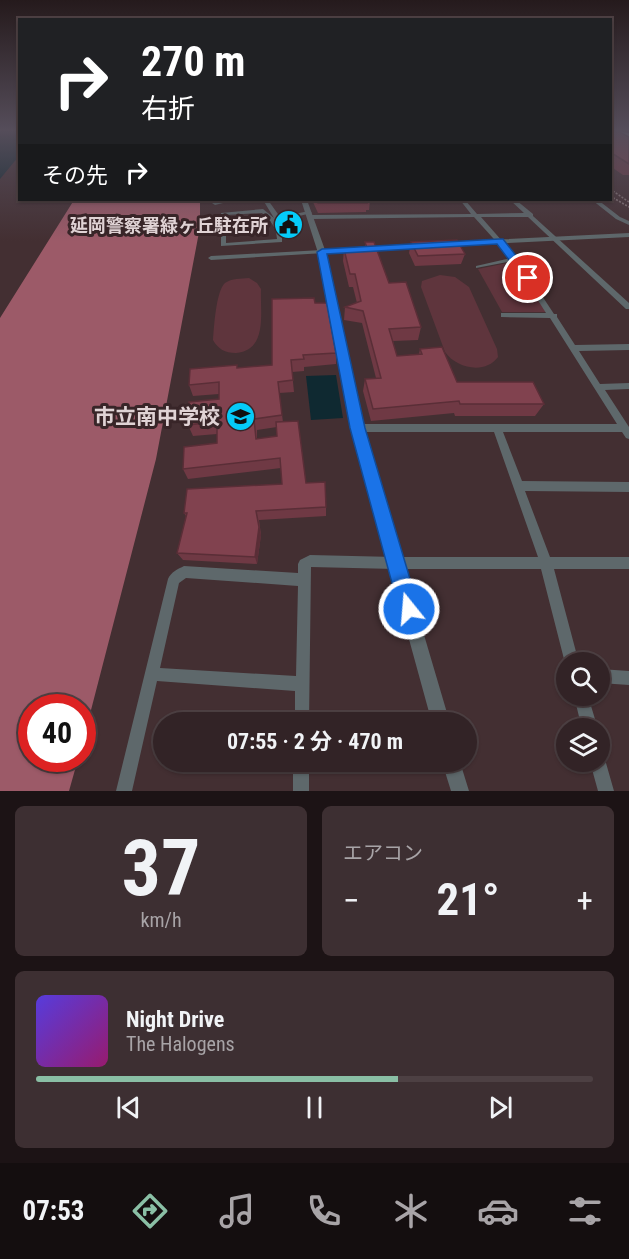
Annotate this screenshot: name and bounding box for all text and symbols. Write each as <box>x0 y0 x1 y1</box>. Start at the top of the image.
text: 270 m <box>141 37 246 86</box>
icon: right <box>42 42 120 120</box>
text: 右折 <box>141 93 195 125</box>
icon: right <box>120 156 153 189</box>
text: その先 <box>42 163 108 188</box>
public building icon: 延岡警察署緑ヶ丘駐在所 <box>273 209 305 241</box>
place label: 延岡警察署緑ヶ丘駐在所 <box>70 215 268 236</box>
pin <box>502 252 553 303</box>
icon: arrive <box>511 261 544 294</box>
school or university icon: 市立南中学校 <box>225 401 257 433</box>
place label: 市立南中学校 <box>94 405 220 429</box>
position arrow <box>377 577 441 641</box>
map controls <box>556 652 610 772</box>
button: search <box>556 652 610 706</box>
speed limit sign: 40 <box>18 694 96 772</box>
button: layers <box>556 718 610 772</box>
text: 07:55 · 2 分 · 470 m <box>227 729 403 754</box>
text: 37 <box>122 823 200 914</box>
text: エアコン <box>343 841 423 865</box>
text: 21° <box>437 873 500 926</box>
text: − <box>343 881 360 920</box>
text: + <box>577 881 593 920</box>
text: km/h <box>140 908 182 932</box>
text: Night Drive <box>126 1007 224 1032</box>
text: The Halogens <box>126 1032 235 1056</box>
icon: previous <box>112 1091 145 1124</box>
icon: pause <box>298 1091 331 1124</box>
icon: next <box>484 1091 517 1124</box>
icon: directions <box>129 1190 171 1232</box>
icon: music <box>216 1190 258 1232</box>
icon: phone <box>303 1190 345 1232</box>
icon: climate <box>390 1190 432 1232</box>
icon: car <box>477 1190 519 1232</box>
icon: filters <box>564 1190 606 1232</box>
text: 07:53 <box>23 1195 84 1227</box>

